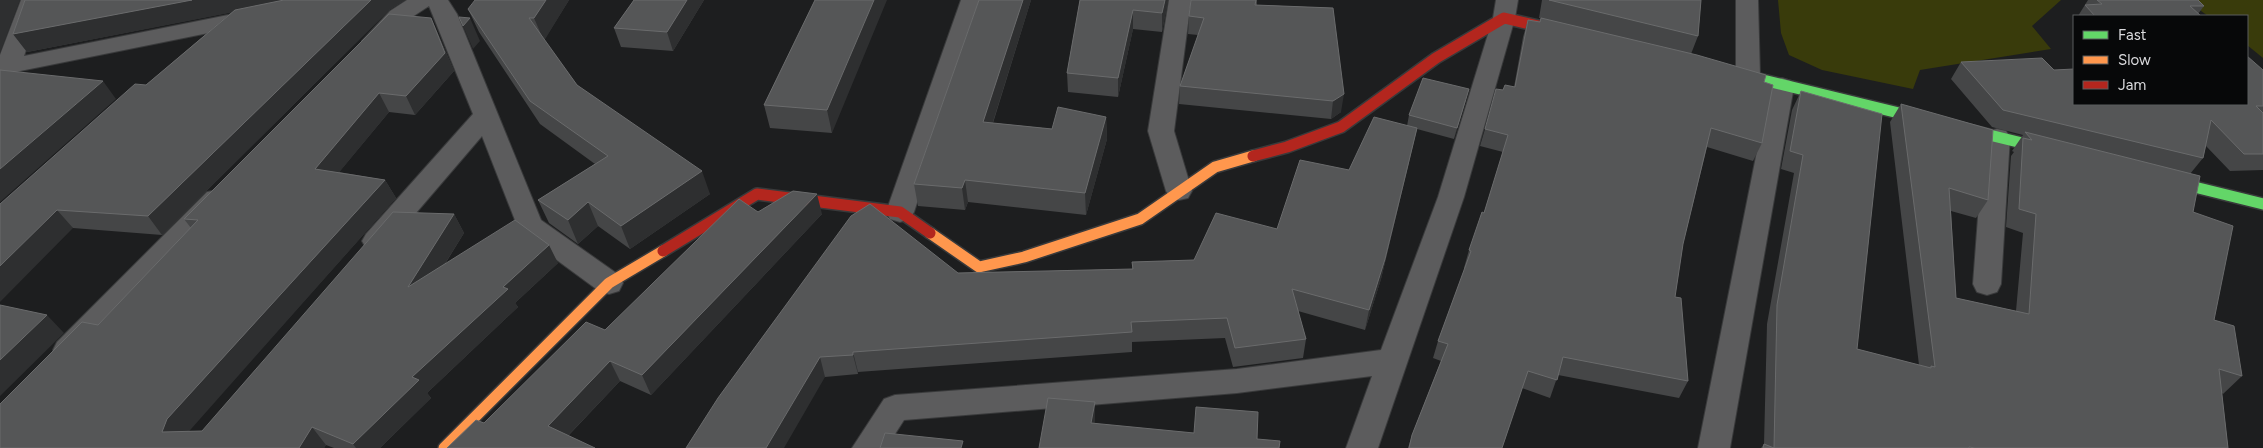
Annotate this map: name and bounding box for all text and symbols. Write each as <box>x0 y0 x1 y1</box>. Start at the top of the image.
legend <box>2073 15 2248 105</box>
text: Fast <box>2118 26 2147 44</box>
text: Slow <box>2118 51 2151 69</box>
text: Jam <box>2118 76 2146 94</box>

